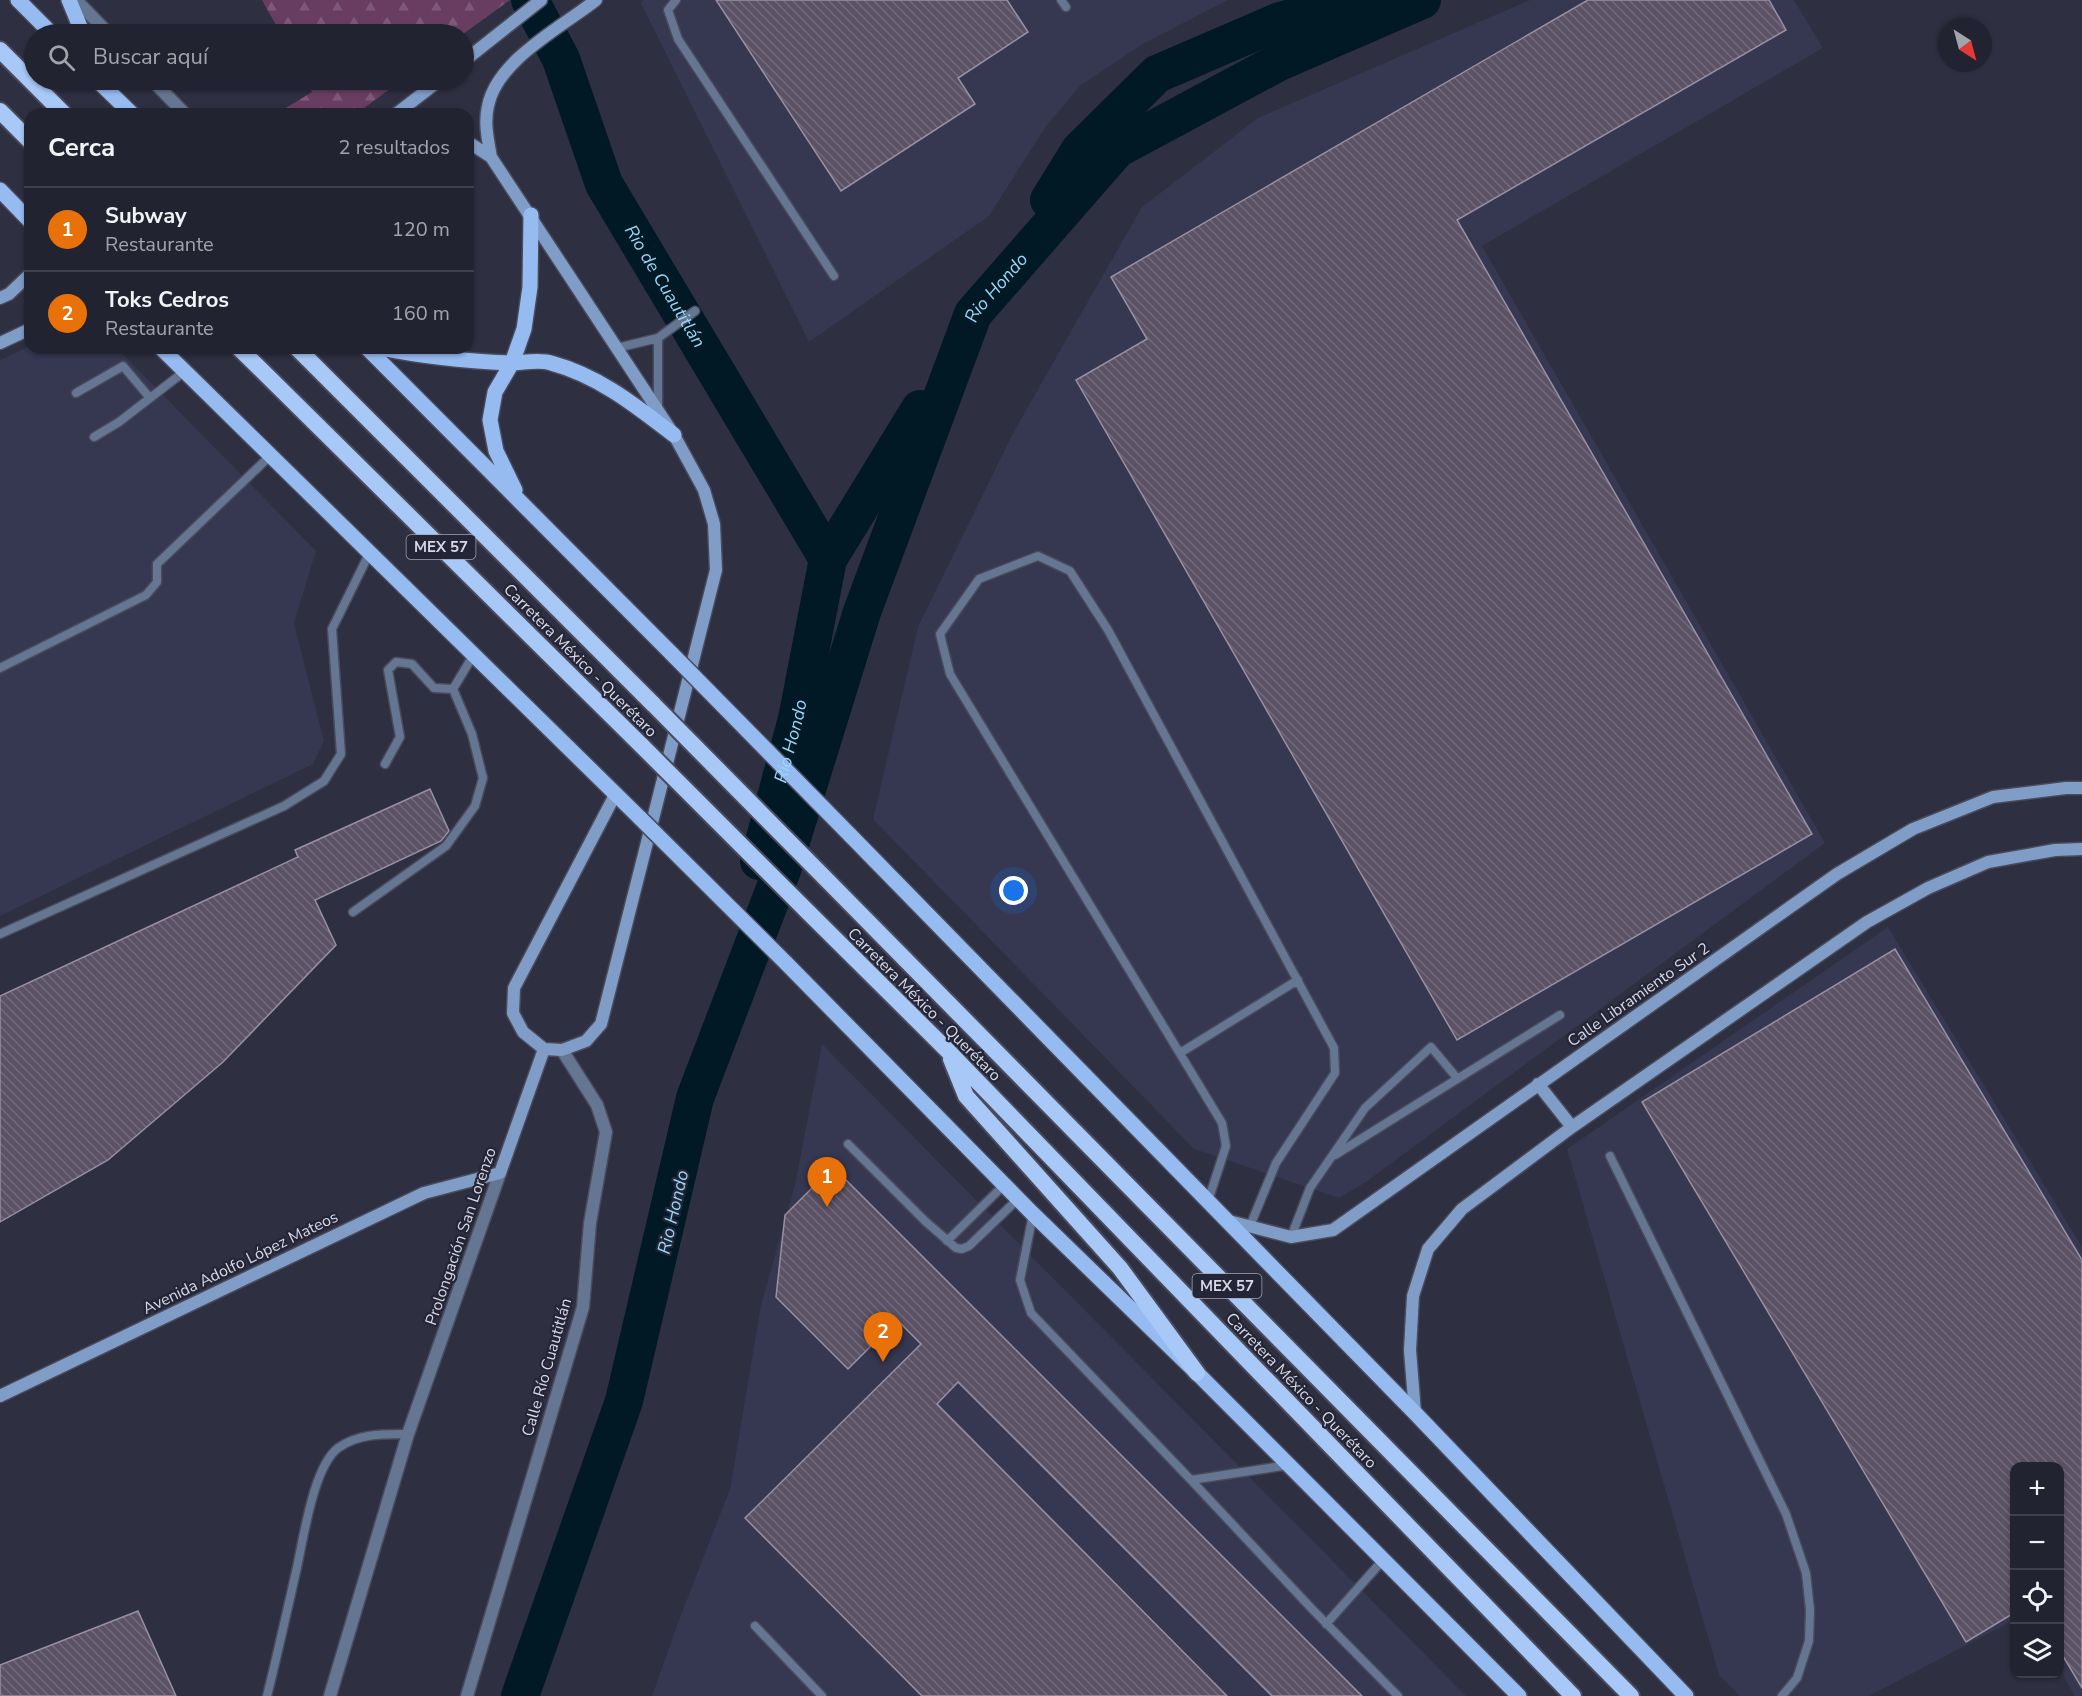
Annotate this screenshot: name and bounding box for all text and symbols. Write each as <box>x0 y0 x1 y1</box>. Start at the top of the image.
north arrow <box>1938 18 1992 72</box>
search box <box>24 24 474 90</box>
icon: search <box>45 41 78 74</box>
text: Buscar aquí <box>93 42 208 72</box>
text: Cerca <box>48 130 115 165</box>
text: 2 resultados <box>339 134 450 161</box>
text: Subway <box>105 201 187 231</box>
text: 1 <box>62 216 74 243</box>
text: 120 m <box>392 216 450 243</box>
water label: Rio de Cuautitlán <box>619 220 711 352</box>
text: Restaurante <box>105 231 214 258</box>
water label: Rio Hondo <box>959 248 1033 326</box>
text: Toks Cedros <box>105 285 229 315</box>
text: 2 <box>62 300 74 327</box>
text: 160 m <box>392 300 450 327</box>
text: Restaurante <box>105 315 214 342</box>
road number: MEX 57 <box>406 535 476 559</box>
street label: Carretera México - Querétaro <box>499 579 662 742</box>
water label: Rio Hondo <box>768 697 813 786</box>
your location <box>999 876 1028 905</box>
street label: Carretera México - Querétaro <box>843 923 1006 1086</box>
street label: Calle Libramiento Sur 2 <box>1563 937 1714 1052</box>
street label: Prolongación San Lorenzo <box>420 1144 502 1328</box>
pin: 1 <box>808 1158 846 1207</box>
water label: Rio Hondo <box>652 1168 694 1256</box>
street label: Avenida Adolfo López Mateos <box>139 1206 342 1320</box>
road number: MEX 57 <box>1192 1274 1262 1298</box>
street label: Calle Río Cuautitlán <box>517 1296 577 1439</box>
street label: Carretera México - Querétaro <box>1221 1308 1382 1474</box>
pin: 2 <box>864 1312 902 1362</box>
map controls <box>2010 1462 2064 1678</box>
button: + <box>2010 1462 2064 1516</box>
button: − <box>2010 1516 2064 1570</box>
button: locate <box>2010 1570 2064 1624</box>
button: layers <box>2010 1624 2064 1678</box>

